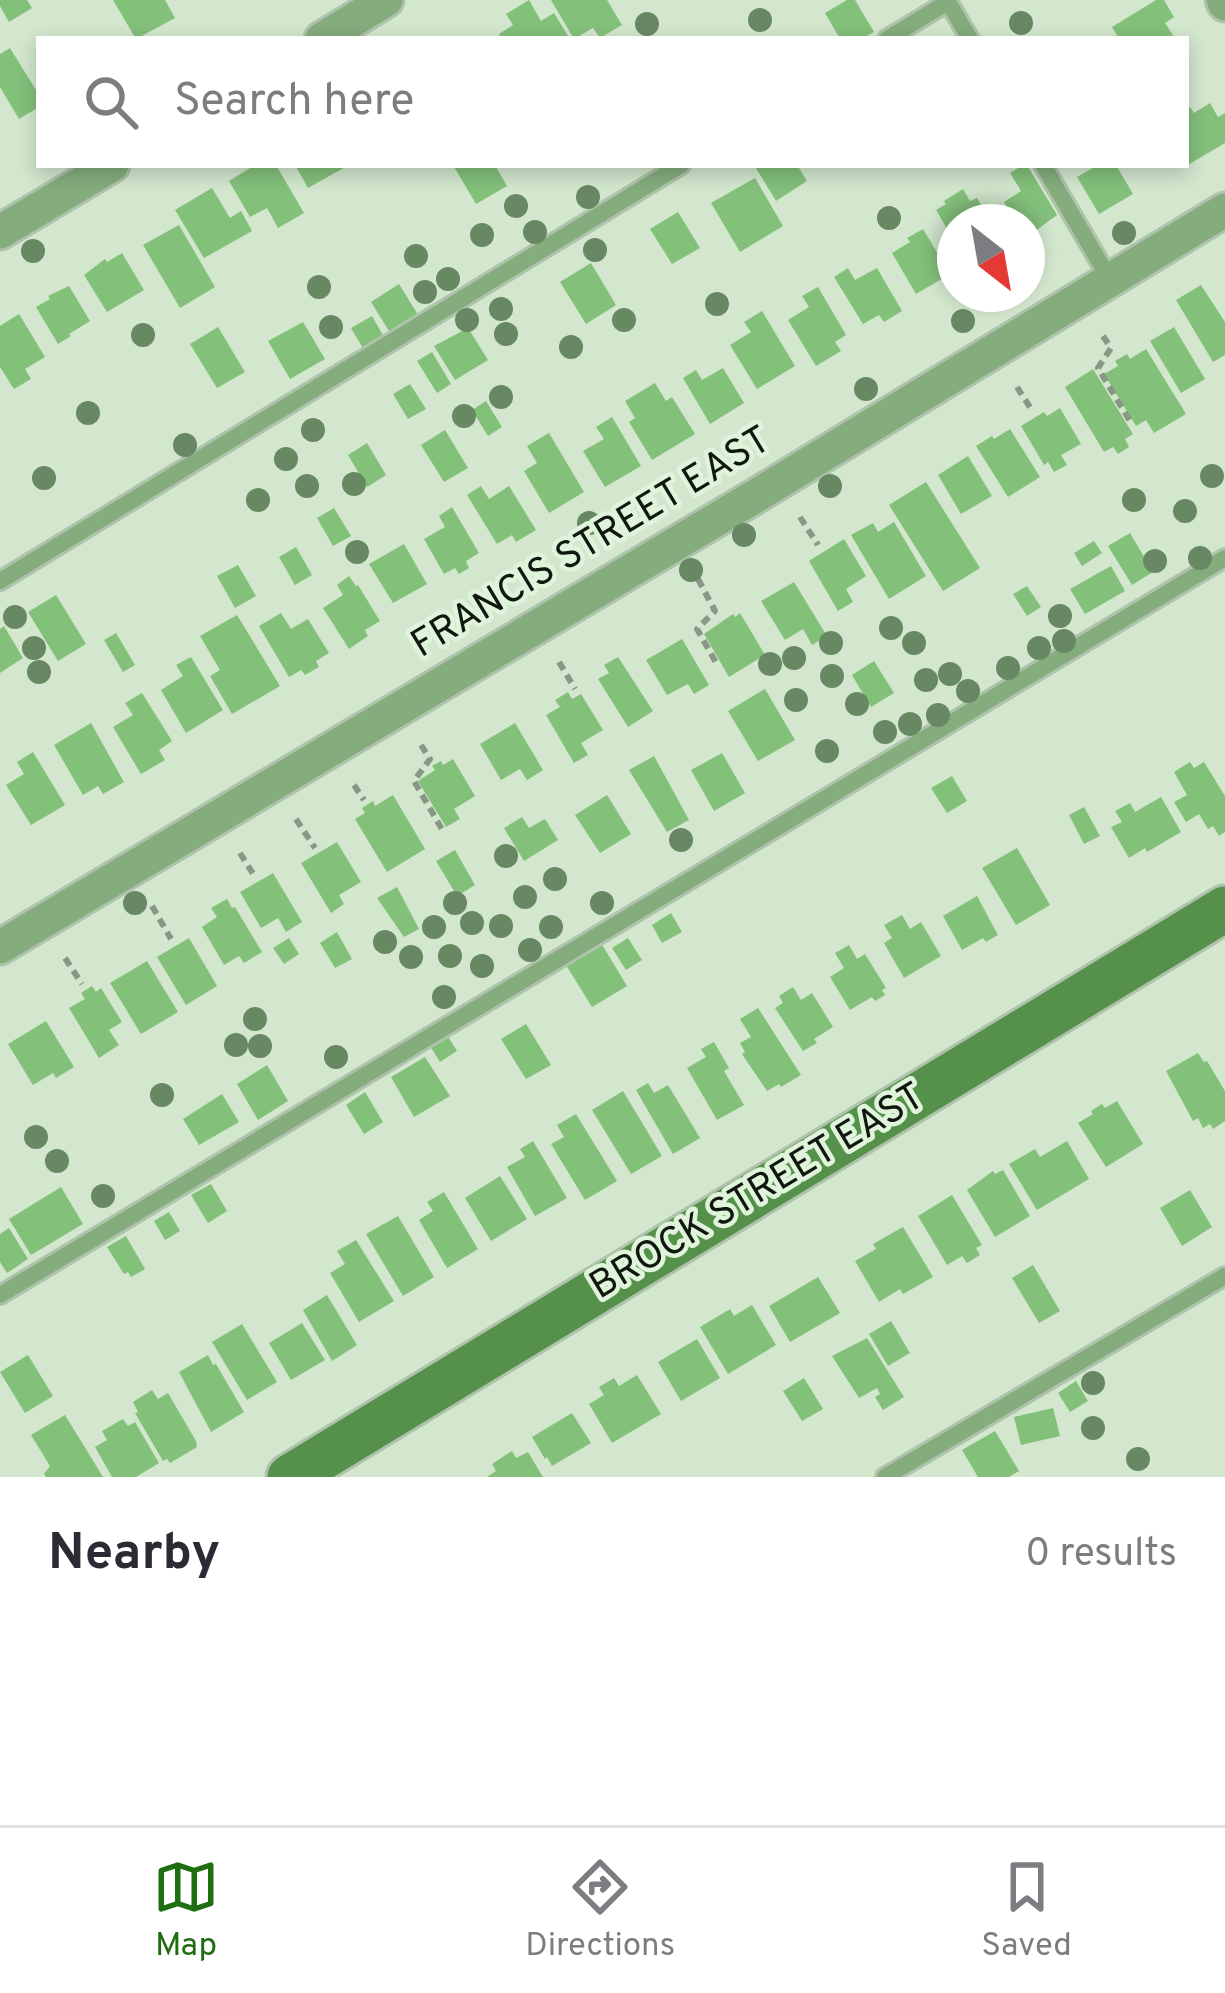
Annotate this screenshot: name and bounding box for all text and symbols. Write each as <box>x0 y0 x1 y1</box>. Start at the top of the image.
search box <box>36 36 1189 168</box>
icon: search <box>78 69 144 135</box>
text: Search here <box>174 74 414 131</box>
north arrow <box>937 204 1045 312</box>
street label: FRANCIS STREET EAST <box>403 417 781 671</box>
street label: BROCK STREET EAST <box>582 1074 934 1312</box>
text: Nearby <box>48 1523 220 1588</box>
text: 0 results <box>1025 1531 1177 1580</box>
tab: Map <box>153 1854 219 1968</box>
tab: Directions <box>525 1854 675 1968</box>
tab: Saved <box>981 1854 1072 1968</box>

